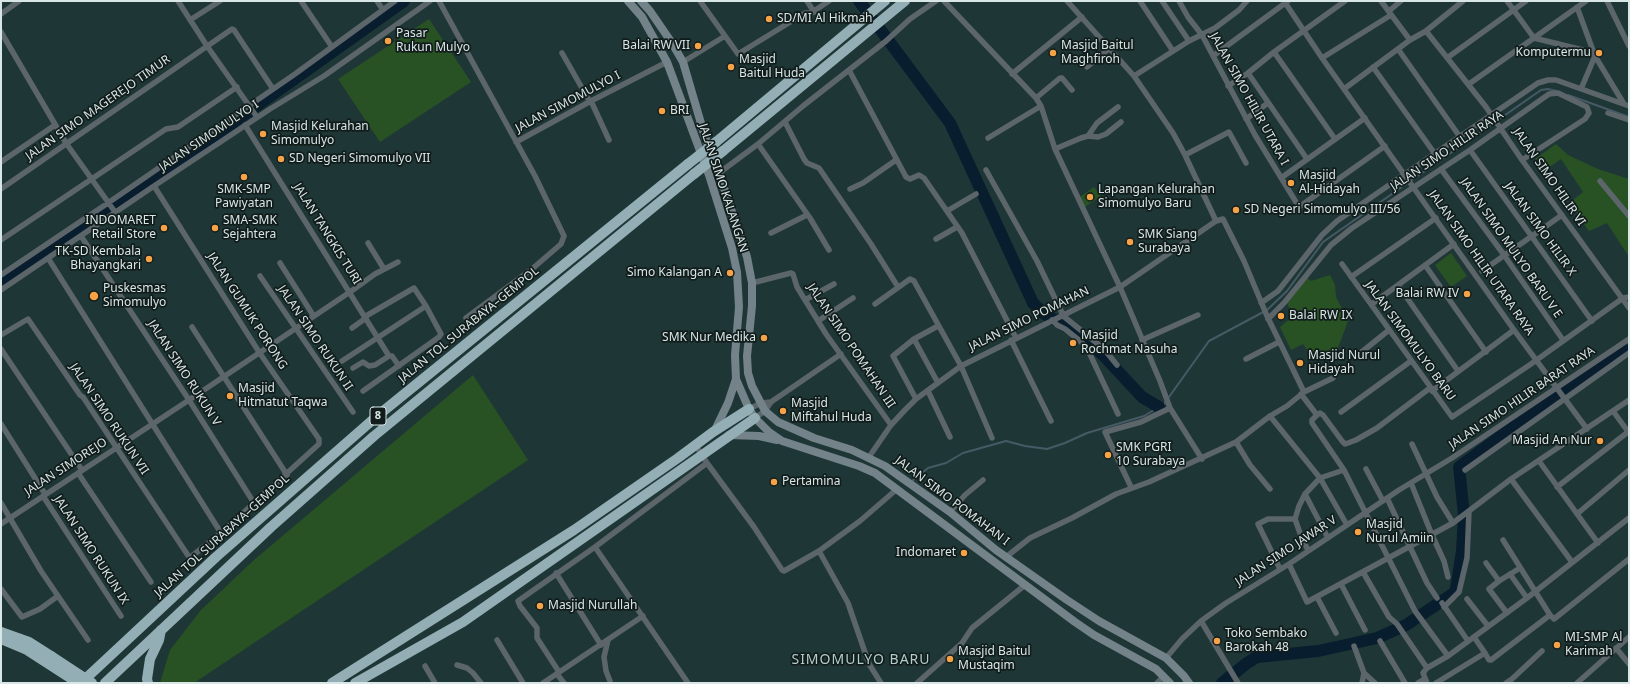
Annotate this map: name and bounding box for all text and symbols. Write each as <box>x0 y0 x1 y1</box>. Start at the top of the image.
place label: SD/MI Al Hikmah <box>777 12 873 26</box>
marker: SD/MI Al Hikmah <box>764 14 774 24</box>
place label: Pasar Rukun Mulyo <box>396 27 470 55</box>
street label: JALAN SIMO HILIR UTARA I <box>1206 30 1292 168</box>
marker: Pasar Rukun Mulyo <box>383 36 393 46</box>
place label: Balai RW VII <box>622 39 690 53</box>
place label: Masjid Baitul Maghfiroh <box>1061 39 1134 67</box>
marker: Balai RW VII <box>693 41 703 51</box>
place label: Komputermu <box>1516 46 1591 60</box>
marker: Masjid Baitul Maghfiroh <box>1048 48 1058 58</box>
marker: Komputermu <box>1594 48 1604 58</box>
street label: JALAN SIMO MAGEREJO TIMUR <box>23 52 173 164</box>
place label: Masjid Baitul Huda <box>739 53 805 81</box>
marker: Masjid Baitul Huda <box>726 62 736 72</box>
street label: JALAN SIMOMULYO I <box>513 68 623 136</box>
street label: JALAN SIMOMULYO I <box>157 97 261 175</box>
place label: BRI <box>670 104 689 118</box>
marker: BRI <box>657 106 667 116</box>
street label: JALAN SIMO HILIR RAYA <box>1388 108 1506 194</box>
place label: Masjid Kelurahan Simomulyo <box>271 120 369 148</box>
street label: JALAN SIMO KALANGAN <box>695 122 751 254</box>
street label: JALAN SIMO HILIR VI <box>1510 125 1588 229</box>
marker: Masjid Kelurahan Simomulyo <box>258 129 268 139</box>
place label: SD Negeri Simomulyo VII <box>289 152 430 166</box>
marker: SD Negeri Simomulyo VII <box>276 154 286 164</box>
place label: Masjid Al-Hidayah <box>1299 169 1360 197</box>
marker: SMK-SMP Pawiyatan <box>239 172 249 182</box>
street label: JALAN SIMO MULYO BARU V E <box>1457 175 1565 321</box>
marker: Masjid Al-Hidayah <box>1286 178 1296 188</box>
street label: JALAN SIMO HILIR X <box>1501 179 1579 279</box>
street label: JALAN TANGKIS TURI <box>290 181 364 287</box>
place label: SMK-SMP Pawiyatan <box>215 183 273 211</box>
place label: Lapangan Kelurahan Simomulyo Baru <box>1098 183 1215 211</box>
street label: JALAN SIMO HILIR UTARA RAYA <box>1425 188 1537 338</box>
marker: Lapangan Kelurahan Simomulyo Baru <box>1085 192 1095 202</box>
place label: SD Negeri Simomulyo III/56 <box>1244 203 1400 217</box>
marker: SD Negeri Simomulyo III/56 <box>1231 205 1241 215</box>
place label: INDOMARET Retail Store <box>85 214 156 242</box>
place label: SMA-SMK Sejahtera <box>223 214 277 242</box>
marker: INDOMARET Retail Store <box>159 223 169 233</box>
marker: SMA-SMK Sejahtera <box>210 223 220 233</box>
place label: SMK Siang Surabaya <box>1138 228 1197 256</box>
marker: SMK Siang Surabaya <box>1125 237 1135 247</box>
place label: TK-SD Kembala Bhayangkari <box>55 245 141 273</box>
street label: JALAN GUMUK PORONG <box>204 250 290 372</box>
marker: TK-SD Kembala Bhayangkari <box>144 254 154 264</box>
street label: JALAN TOL SURABAYA–GEMPOL <box>396 264 542 386</box>
place label: Simo Kalangan A <box>627 266 722 280</box>
marker: Simo Kalangan A <box>725 268 735 278</box>
street label: JALAN SIMOMULYO BARU <box>1362 278 1458 404</box>
street label: JALAN SIMO POMAHAN III <box>804 281 898 411</box>
place label: Puskesmas Simomulyo <box>103 282 166 310</box>
street label: JALAN SIMO RUKUN II <box>274 283 356 393</box>
street label: JALAN SIMO POMAHAN <box>967 284 1091 354</box>
place label: Balai RW IV <box>1395 287 1459 301</box>
marker: Balai RW IV <box>1462 289 1472 299</box>
marker: Puskesmas Simomulyo <box>88 290 100 302</box>
place label: Balai RW IX <box>1289 309 1352 323</box>
marker: Balai RW IX <box>1276 311 1286 321</box>
street label: JALAN SIMO RUKUN V <box>144 317 224 429</box>
place label: Masjid Rochmat Nasuha <box>1081 329 1177 357</box>
place label: SMK Nur Medika <box>662 331 756 345</box>
marker: SMK Nur Medika <box>759 333 769 343</box>
marker: Masjid Rochmat Nasuha <box>1068 338 1078 348</box>
street label: JALAN SIMO HILIR BARAT RAYA <box>1446 344 1598 452</box>
place label: Masjid Nurul Hidayah <box>1308 349 1380 377</box>
marker: Masjid Nurul Hidayah <box>1295 358 1305 368</box>
street label: JALAN SIMO RUKUN VII <box>66 361 152 477</box>
place label: Masjid Hitmatut Taqwa <box>238 382 327 410</box>
marker: Masjid Hitmatut Taqwa <box>225 391 235 401</box>
place label: Masjid Miftahul Huda <box>791 397 872 425</box>
marker: Masjid Miftahul Huda <box>778 406 788 416</box>
road number: 8 <box>370 407 386 425</box>
place label: Masjid An Nur <box>1512 434 1592 448</box>
street label: JALAN SIMOREJO <box>22 435 110 499</box>
marker: Masjid An Nur <box>1595 436 1605 446</box>
place label: SMK PGRI 10 Surabaya <box>1116 441 1185 469</box>
marker: SMK PGRI 10 Surabaya <box>1103 450 1113 460</box>
street label: JALAN SIMO POMAHAN I <box>892 453 1012 549</box>
street label: JALAN TOL SURABAYA–GEMPOL <box>152 472 292 600</box>
place label: Pertamina <box>782 475 841 489</box>
marker: Pertamina <box>769 477 779 487</box>
street label: JALAN SIMO RUKUN IX <box>50 493 132 607</box>
street label: JALAN SIMO JAWAR V <box>1233 513 1339 589</box>
place label: Masjid Nurul Amiin <box>1366 518 1434 546</box>
marker: Masjid Nurul Amiin <box>1353 527 1363 537</box>
place label: Indomaret <box>896 546 956 560</box>
marker: Indomaret <box>959 548 969 558</box>
place label: Masjid Nurullah <box>548 599 637 613</box>
marker: Masjid Nurullah <box>535 601 545 611</box>
place label: Toko Sembako Barokah 48 <box>1225 627 1307 655</box>
place label: MI-SMP Al Karimah <box>1565 631 1622 659</box>
marker: Toko Sembako Barokah 48 <box>1212 636 1222 646</box>
marker: MI-SMP Al Karimah <box>1552 640 1562 650</box>
place label: Masjid Baitul Mustaqim <box>958 645 1031 673</box>
district label: SIMOMULYO BARU <box>791 652 931 668</box>
marker: Masjid Baitul Mustaqim <box>945 654 955 664</box>

